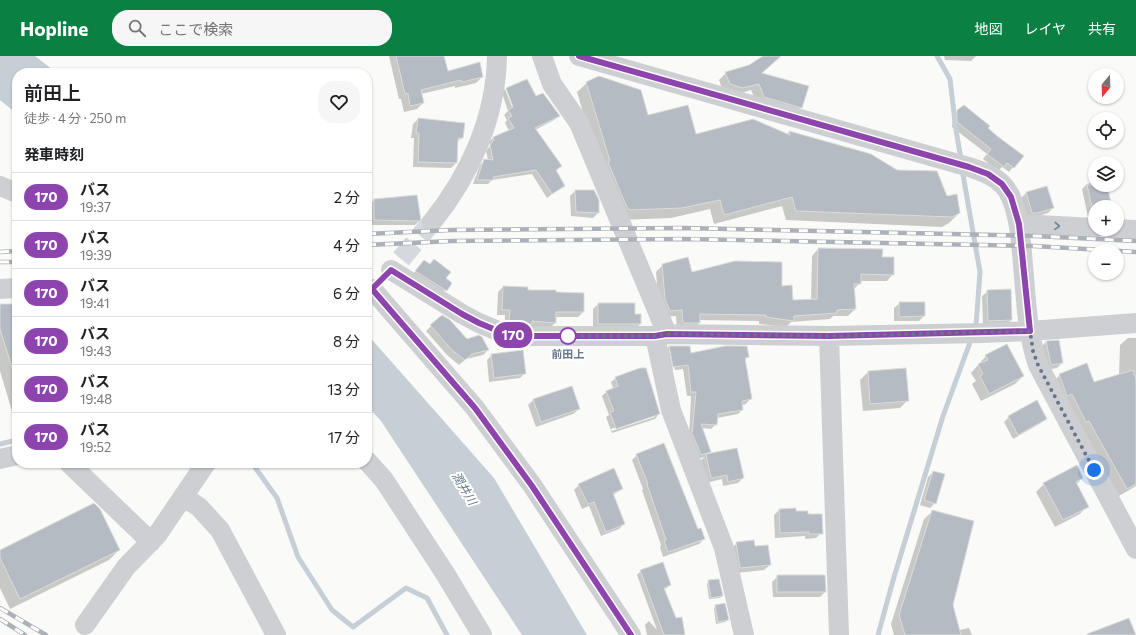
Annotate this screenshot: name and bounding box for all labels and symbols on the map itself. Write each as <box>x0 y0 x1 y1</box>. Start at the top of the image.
north arrow <box>1088 68 1124 104</box>
one-way arrow <box>1054 221 1060 230</box>
line badge: 170 <box>490 322 536 348</box>
marker: 前田上 <box>559 327 577 345</box>
place label: 前田上 <box>552 347 585 360</box>
your location <box>1084 460 1104 480</box>
water label: 潤井川 <box>450 469 481 509</box>

